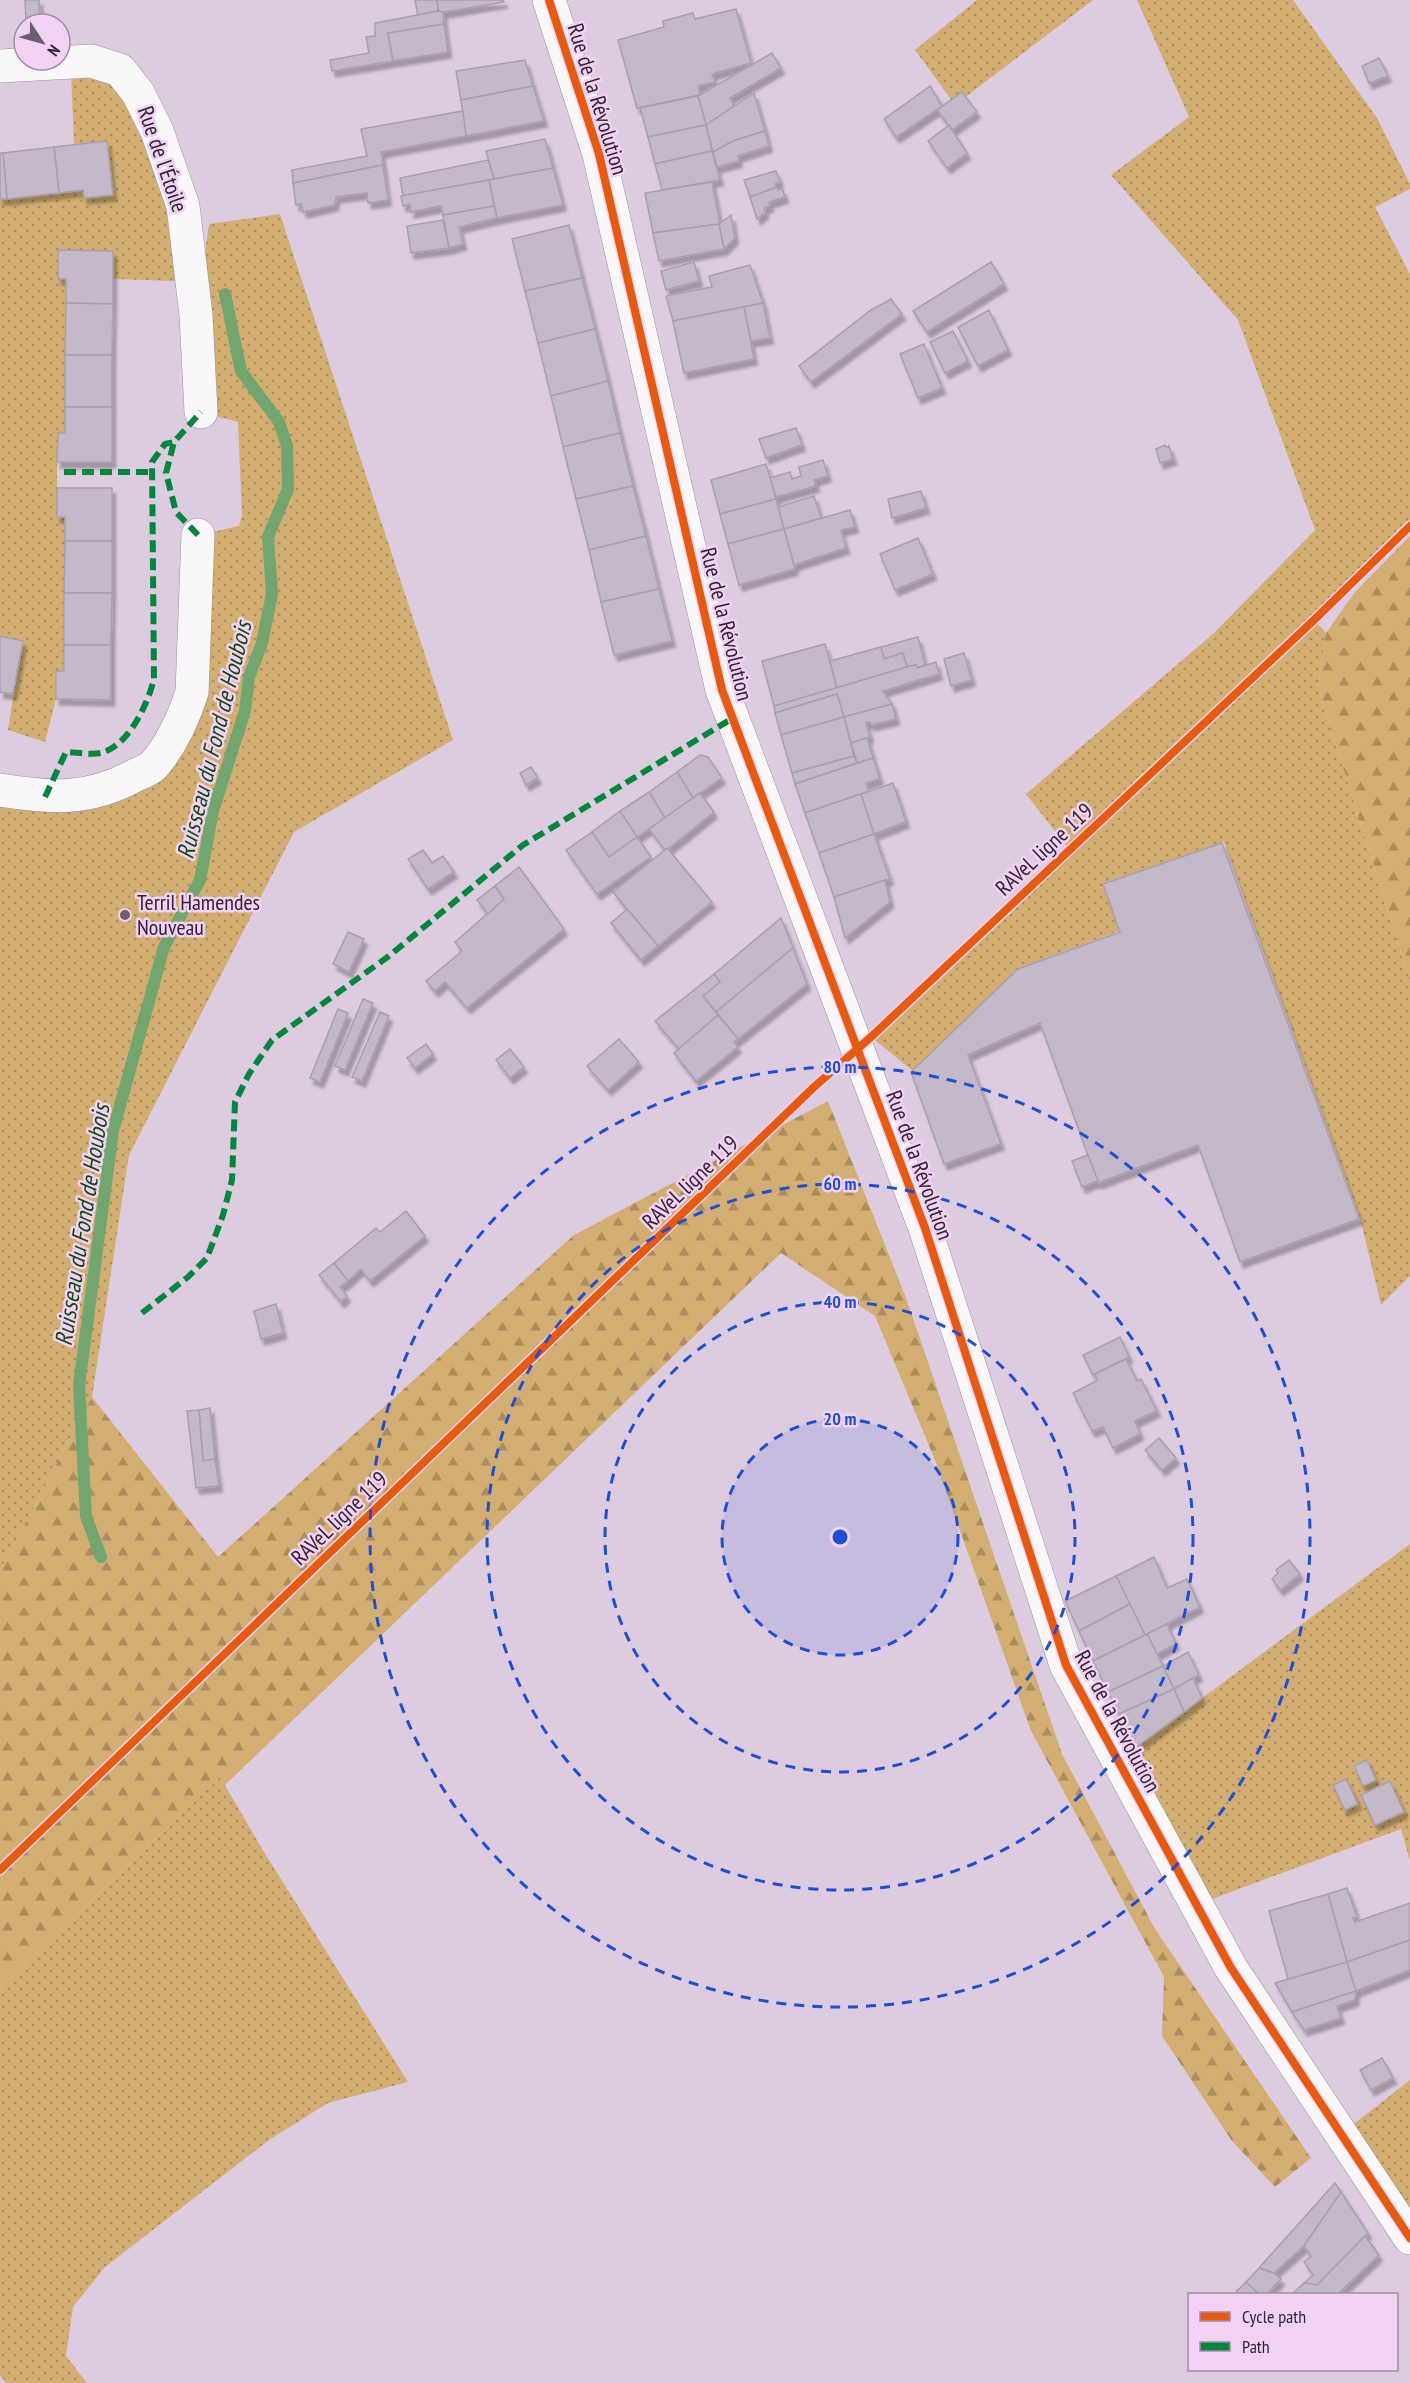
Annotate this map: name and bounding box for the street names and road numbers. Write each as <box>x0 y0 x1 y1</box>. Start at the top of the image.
street label: Rue de la Révolution <box>562 20 634 178</box>
street label: Rue de l'Étoile <box>132 102 194 216</box>
street label: Rue de la Révolution <box>694 545 760 703</box>
street label: RAVeL ligne 119 <box>989 797 1099 901</box>
street label: Rue de la Révolution <box>880 1087 960 1243</box>
street label: RAVeL ligne 119 <box>636 1129 744 1235</box>
street label: RAVeL ligne 119 <box>285 1465 393 1571</box>
street label: Rue de la Révolution <box>1069 1645 1167 1797</box>

